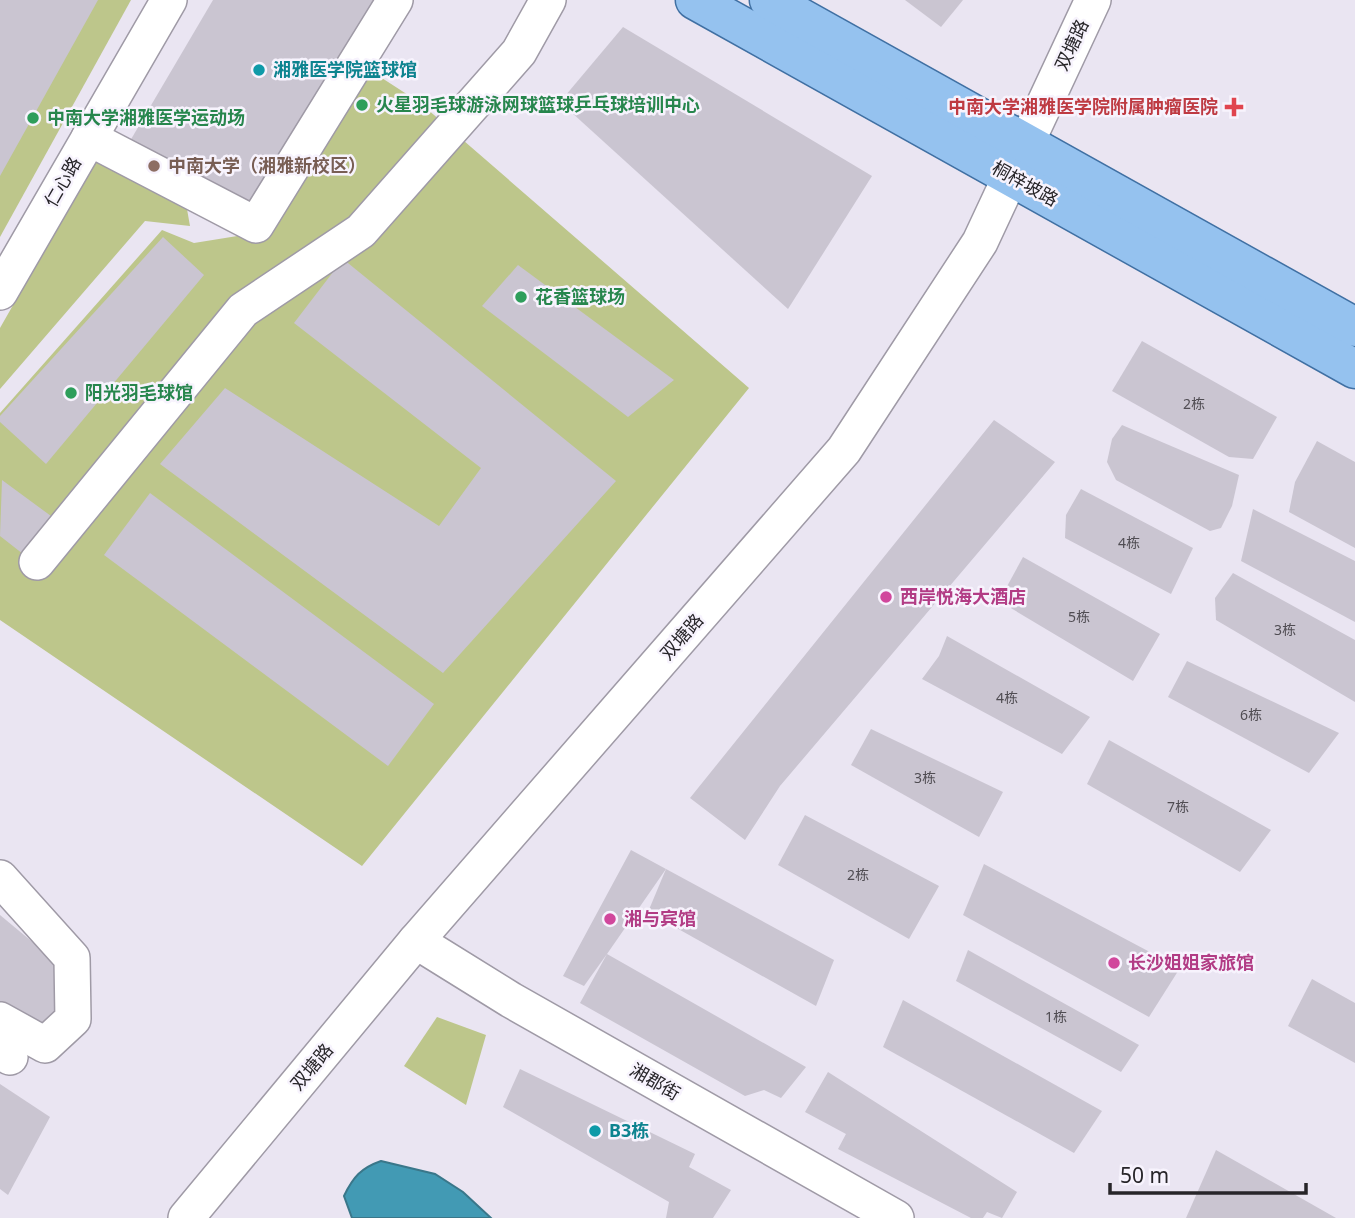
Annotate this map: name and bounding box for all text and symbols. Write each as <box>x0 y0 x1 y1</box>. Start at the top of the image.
street label: 双塘路 <box>1049 15 1093 74</box>
place label: 湘雅医学院篮球馆 <box>273 57 417 81</box>
marker: 湘雅医学院篮球馆 <box>251 62 267 78</box>
place label: 火星羽毛球游泳网球篮球乒乓球培训中心 <box>376 92 700 116</box>
place label: 中南大学湘雅医学院附属肿瘤医院 <box>948 94 1218 118</box>
marker: 火星羽毛球游泳网球篮球乒乓球培训中心 <box>354 97 370 113</box>
marker: 中南大学湘雅医学院附属肿瘤医院 <box>1224 97 1244 117</box>
place label: 中南大学湘雅医学运动场 <box>47 105 245 129</box>
marker: 中南大学湘雅医学运动场 <box>25 110 41 126</box>
street label: 仁心路 <box>38 152 86 211</box>
place label: 中南大学（湘雅新校区） <box>168 153 366 177</box>
street label: 桐梓坡路 <box>988 155 1063 211</box>
marker: 中南大学（湘雅新校区） <box>146 158 162 174</box>
place label: 花香篮球场 <box>535 284 625 308</box>
marker: 花香篮球场 <box>513 289 529 305</box>
place label: 阳光羽毛球馆 <box>85 380 193 404</box>
marker: 阳光羽毛球馆 <box>63 385 79 401</box>
house number: 2栋 <box>1183 394 1205 413</box>
house number: 4栋 <box>1118 533 1140 552</box>
place label: 西岸悦海大酒店 <box>900 584 1026 608</box>
marker: 西岸悦海大酒店 <box>878 589 894 605</box>
house number: 5栋 <box>1068 607 1090 626</box>
street label: 双塘路 <box>654 608 708 665</box>
house number: 3栋 <box>1274 620 1296 639</box>
house number: 4栋 <box>996 688 1018 707</box>
house number: 6栋 <box>1240 705 1262 724</box>
house number: 3栋 <box>914 768 936 787</box>
house number: 7栋 <box>1167 797 1189 816</box>
house number: 2栋 <box>847 865 869 884</box>
place label: 湘与宾馆 <box>624 906 696 930</box>
marker: 湘与宾馆 <box>602 911 618 927</box>
place label: 长沙姐姐家旅馆 <box>1128 950 1254 974</box>
marker: 长沙姐姐家旅馆 <box>1106 955 1122 971</box>
house number: 1栋 <box>1045 1007 1067 1026</box>
street label: 双塘路 <box>285 1038 338 1095</box>
street label: 湘郡街 <box>626 1057 685 1105</box>
place label: B3栋 <box>609 1118 649 1142</box>
marker: B3栋 <box>587 1123 603 1139</box>
scale bar <box>1110 1152 1306 1196</box>
text: 50 m <box>1120 1161 1169 1189</box>

